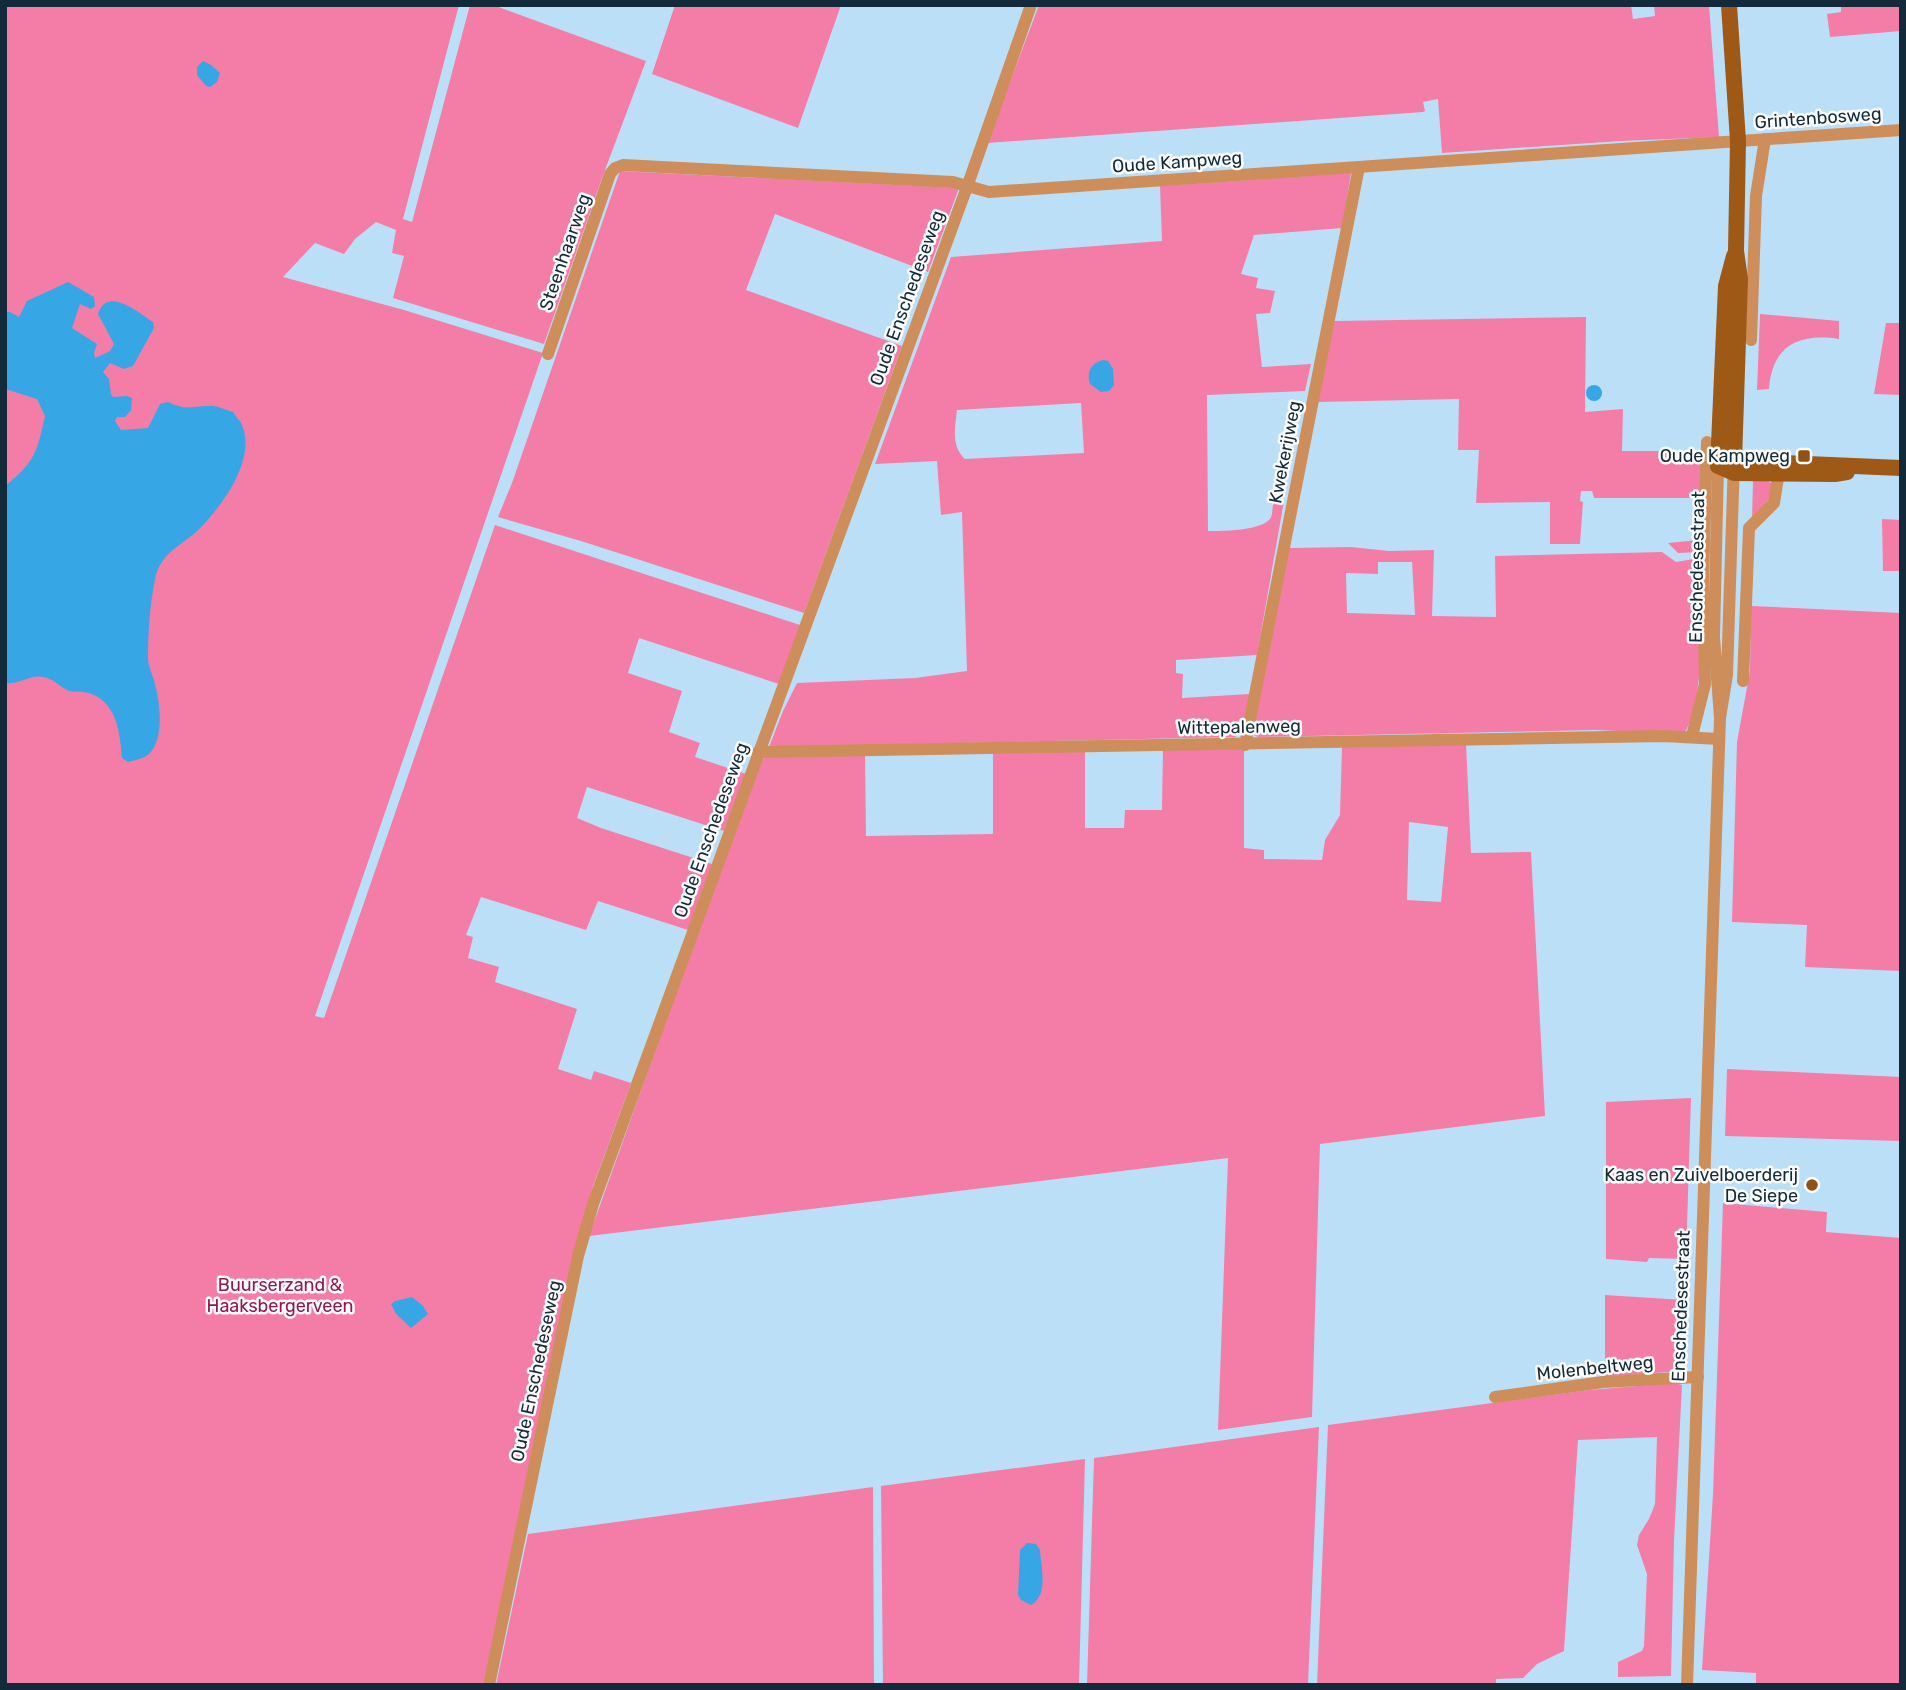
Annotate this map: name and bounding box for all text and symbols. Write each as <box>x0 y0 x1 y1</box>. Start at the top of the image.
street label: Grintenbosweg <box>1754 103 1882 133</box>
street label: Oude Kampweg <box>1111 146 1243 178</box>
street label: Steenhaarweg <box>535 191 595 313</box>
street label: Oude Enschedeseweg <box>865 207 949 389</box>
street label: Kwekerijweg <box>1264 399 1306 505</box>
place label: Oude Kampweg <box>1660 445 1790 467</box>
marker: Oude Kampweg <box>1796 448 1812 464</box>
street label: Enschedesestraat <box>1685 491 1709 643</box>
street label: Wittepalenweg <box>1177 715 1301 739</box>
street label: Oude Enschedeseweg <box>669 739 753 921</box>
place label: Kaas en Zuivelboerderij De Siepe <box>1604 1164 1798 1207</box>
marker: Kaas en Zuivelboerderij De Siepe <box>1804 1177 1820 1193</box>
street label: Enschedesestraat <box>1667 1230 1695 1382</box>
park label: Buurserzand & Haaksbergerveen <box>207 1274 353 1317</box>
street label: Oude Enschedeseweg <box>506 1278 566 1464</box>
street label: Molenbeltweg <box>1536 1351 1654 1385</box>

